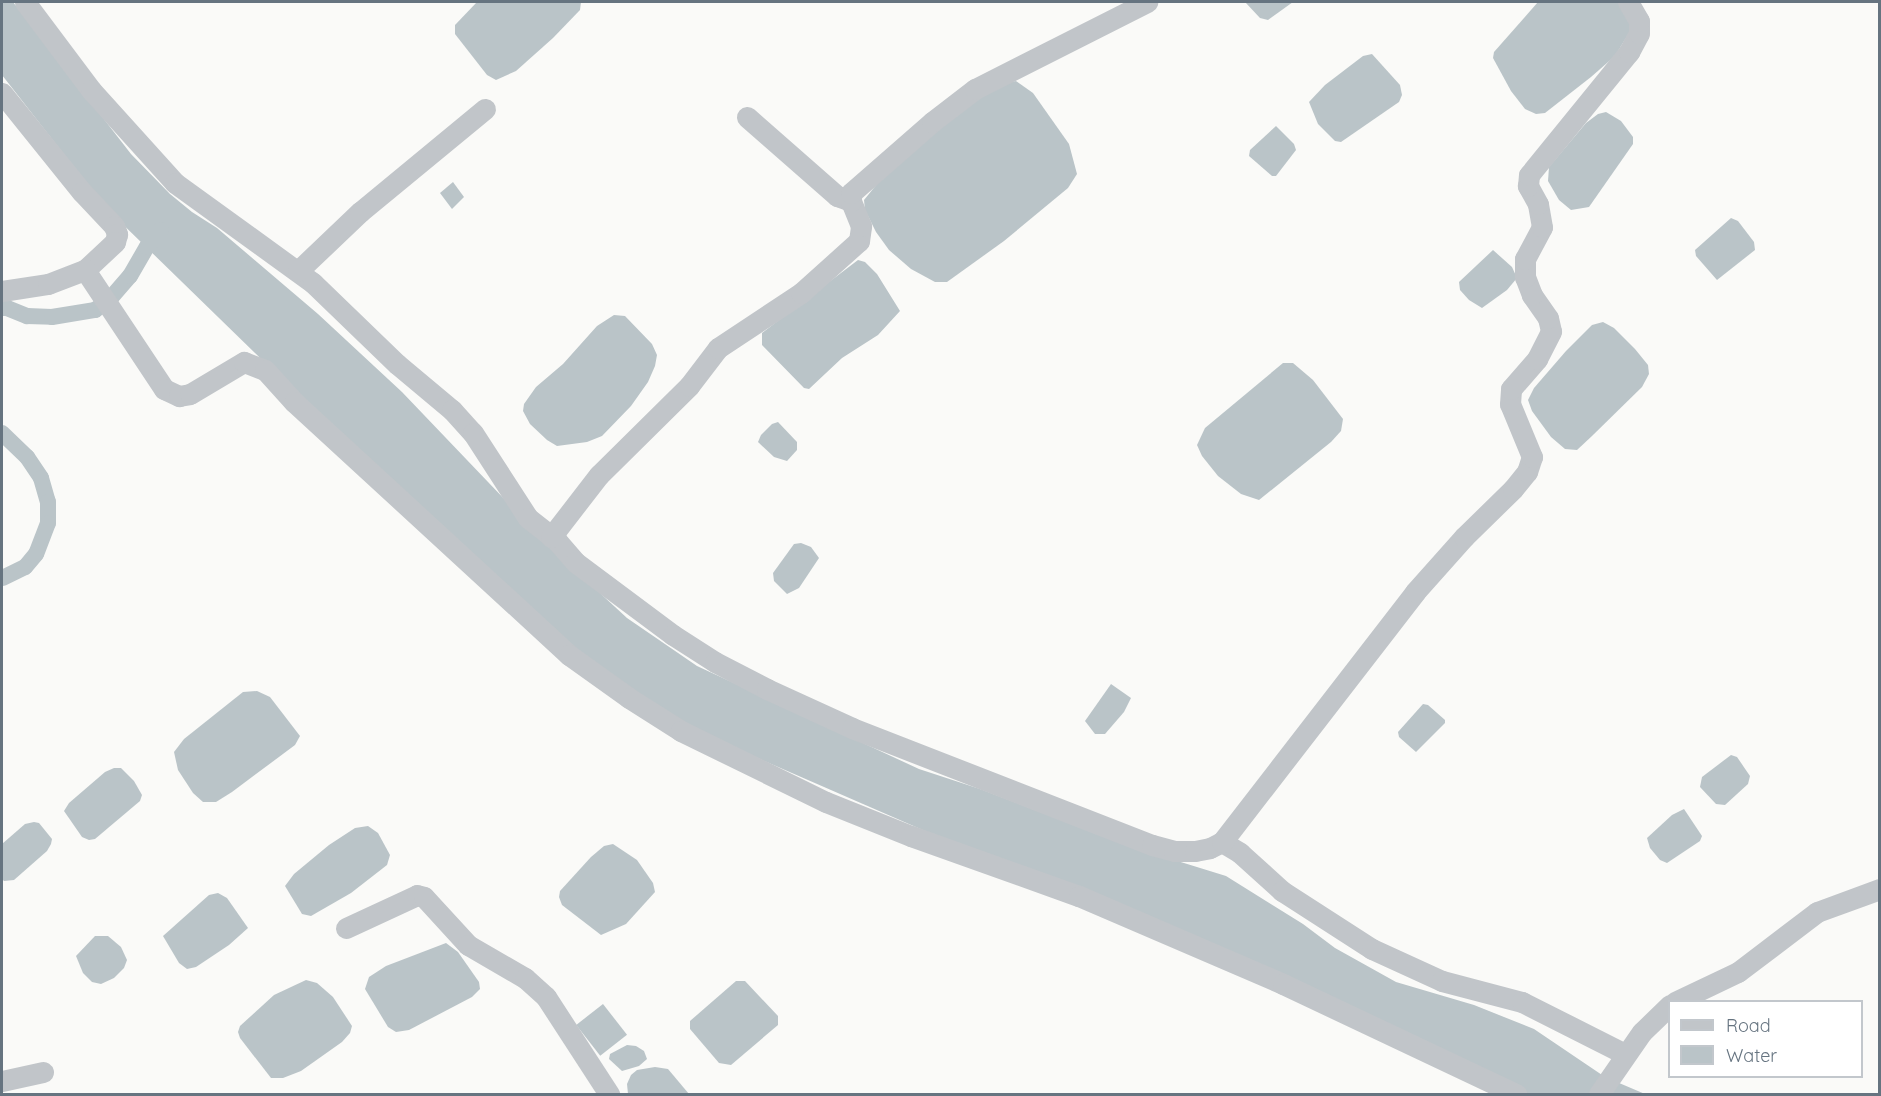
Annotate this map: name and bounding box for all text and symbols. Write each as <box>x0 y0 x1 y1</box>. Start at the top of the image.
legend <box>1668 1000 1863 1078</box>
text: Road <box>1726 1014 1771 1037</box>
text: Water <box>1726 1044 1777 1067</box>

